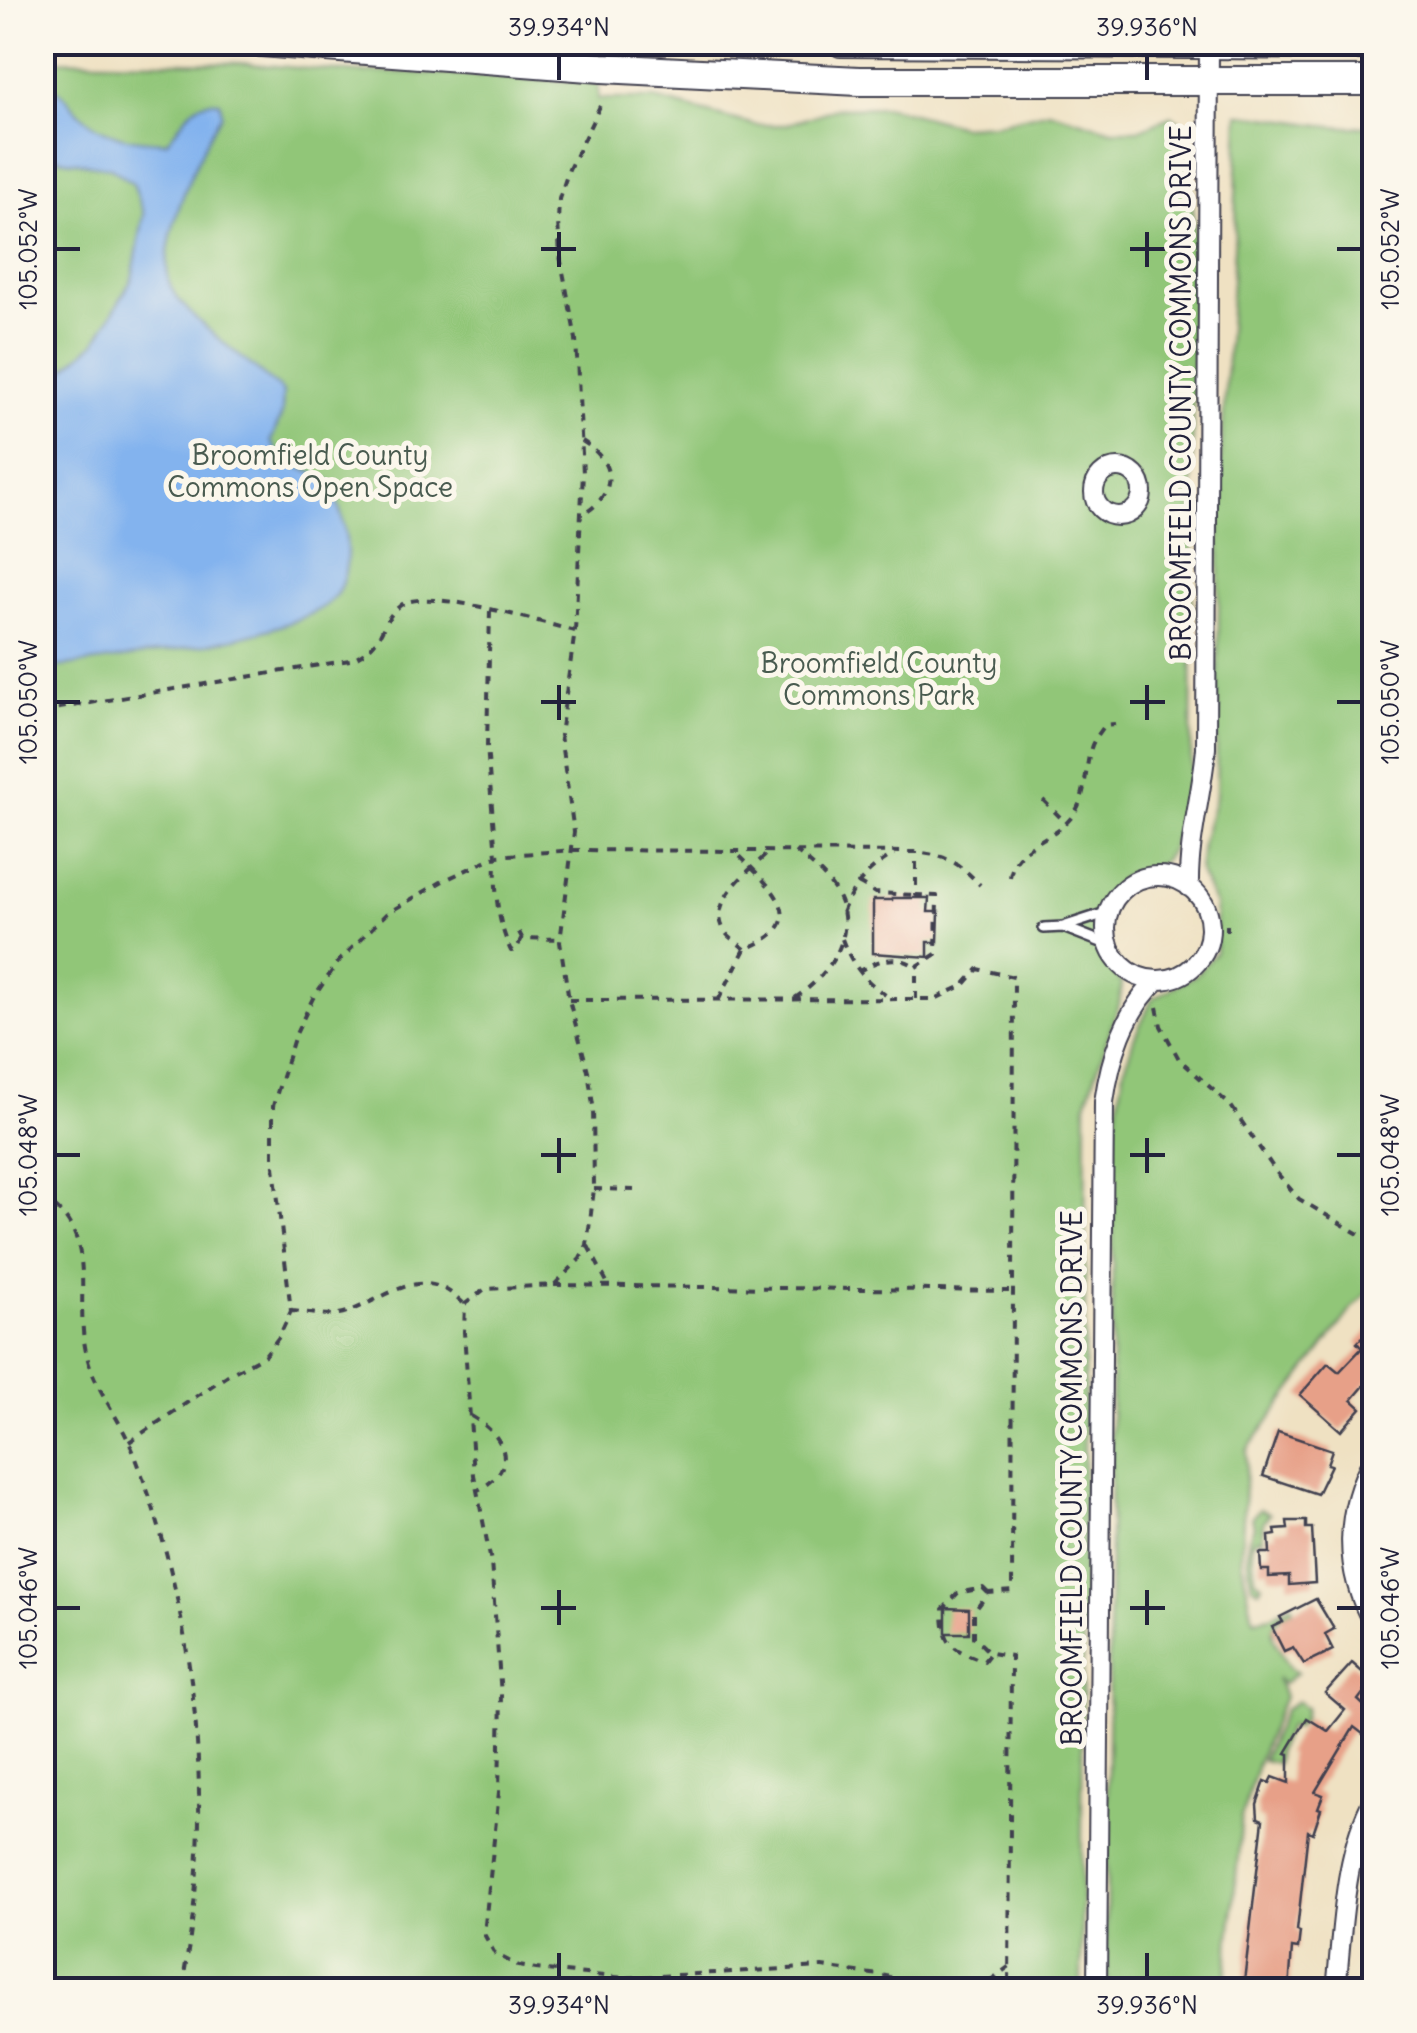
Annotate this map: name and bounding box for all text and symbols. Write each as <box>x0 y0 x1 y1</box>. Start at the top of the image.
text: 39.934°N <box>508 11 610 43</box>
text: 39.936°N <box>1096 11 1198 43</box>
street label: BROOMFIELD COUNTY COMMONS DRIVE <box>1163 125 1199 661</box>
text: 105.052°W <box>12 188 44 310</box>
text: 105.052°W <box>1374 188 1406 310</box>
park label: Broomfield County Commons Open Space <box>167 437 453 505</box>
text: 105.050°W <box>12 640 44 764</box>
text: 105.050°W <box>1374 640 1406 764</box>
park label: Broomfield County Commons Park <box>761 645 997 713</box>
text: 105.048°W <box>12 1094 44 1216</box>
text: 105.048°W <box>1374 1094 1406 1216</box>
street label: BROOMFIELD COUNTY COMMONS DRIVE <box>1054 1210 1090 1746</box>
text: 105.046°W <box>12 1547 44 1669</box>
text: 105.046°W <box>1374 1547 1406 1669</box>
text: 39.934°N <box>508 1989 610 2021</box>
text: 39.936°N <box>1096 1989 1198 2021</box>

